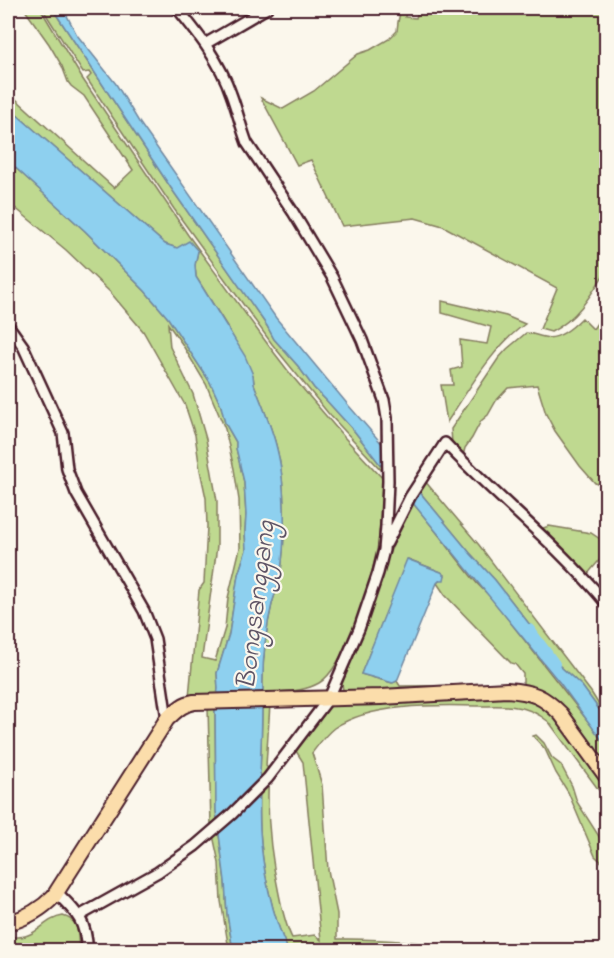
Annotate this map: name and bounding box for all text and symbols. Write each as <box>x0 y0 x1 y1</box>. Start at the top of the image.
water label: Bongsanggang <box>227 517 288 692</box>

